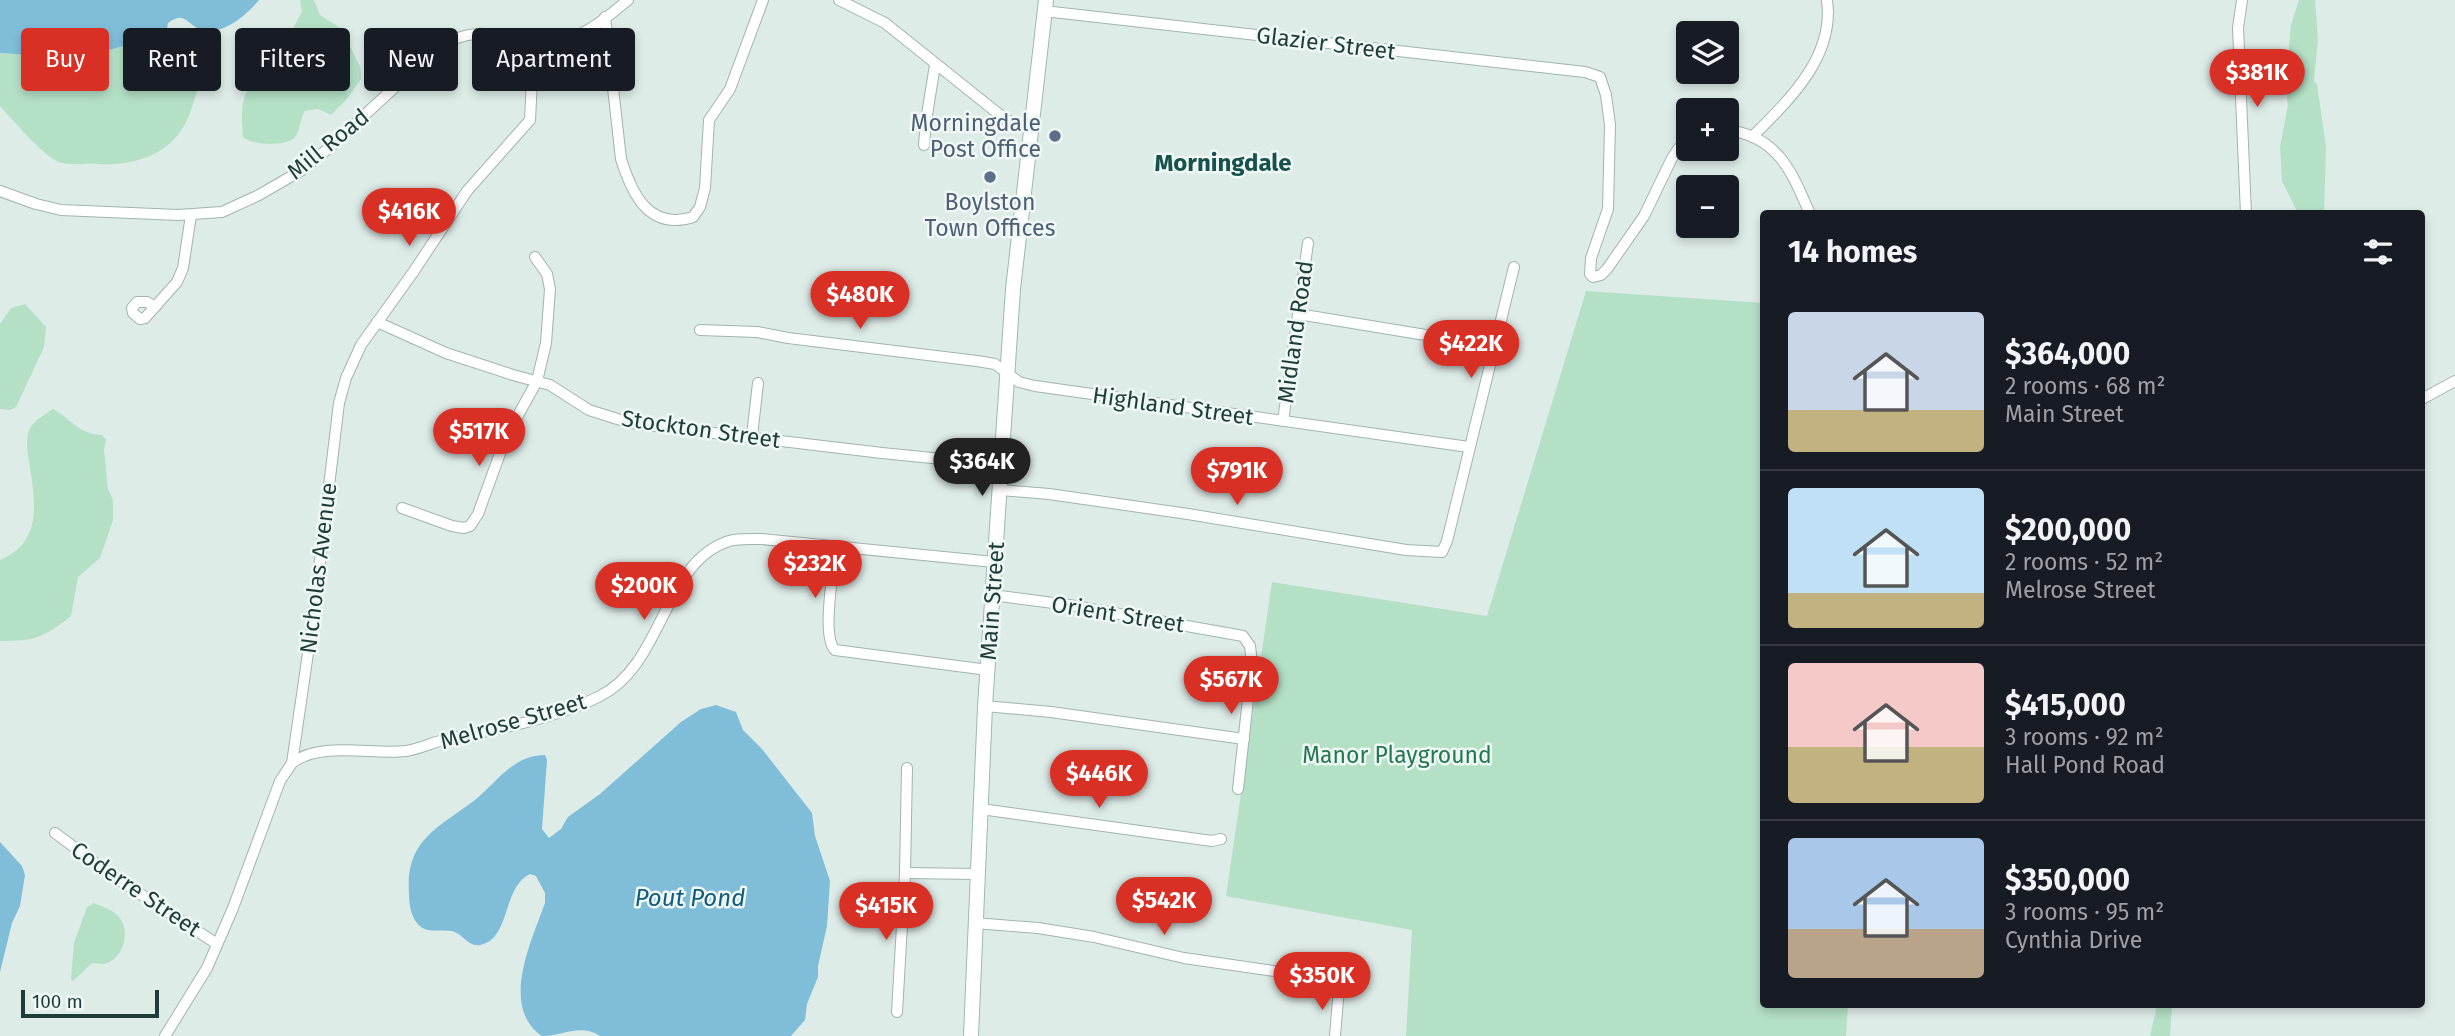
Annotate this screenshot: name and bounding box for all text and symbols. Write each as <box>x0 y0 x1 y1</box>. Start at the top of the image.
street label: Glazier Street <box>1255 21 1398 66</box>
map controls <box>1676 21 1739 238</box>
button: layers <box>1676 21 1739 84</box>
chip: Buy <box>21 28 109 91</box>
chip: Rent <box>123 28 221 91</box>
chip: Filters <box>235 28 350 91</box>
chip: New <box>364 28 458 91</box>
chip: Apartment <box>472 28 635 91</box>
pin: $381K <box>2208 50 2306 109</box>
text: $381K <box>2226 58 2288 86</box>
button: + <box>1676 98 1739 161</box>
street label: Mill Road <box>281 103 375 185</box>
place label: Morningdale Post Office <box>911 109 1041 163</box>
marker: Morningdale Post Office <box>1047 128 1063 144</box>
district label: Morningdale <box>1154 149 1292 177</box>
marker: Boylston Town Offices <box>982 169 998 185</box>
button: − <box>1676 175 1739 238</box>
pin: $416K <box>360 188 458 248</box>
place label: Boylston Town Offices <box>925 188 1055 242</box>
text: $416K <box>378 197 440 225</box>
icon: filters <box>2359 233 2397 271</box>
text: 14 homes <box>1788 234 1917 270</box>
street label: Midland Road <box>1271 259 1319 405</box>
pin: $480K <box>811 272 909 331</box>
text: $480K <box>827 280 894 308</box>
pin: $422K <box>1422 320 1520 380</box>
text: $422K <box>1439 329 1503 357</box>
text: $364,000 <box>2005 336 2130 372</box>
icon: home <box>1844 340 1928 424</box>
text: 2 rooms · 68 m² <box>2005 372 2166 400</box>
street label: Highland Street <box>1091 381 1256 431</box>
text: Main Street <box>2005 400 2124 428</box>
street label: Stockton Street <box>620 404 783 454</box>
pin: $517K <box>430 408 528 468</box>
text: $517K <box>449 417 509 445</box>
pin: $364K <box>933 438 1031 498</box>
text: $364K <box>949 447 1015 475</box>
pin: $791K <box>1188 448 1286 507</box>
text: $791K <box>1207 456 1267 484</box>
street label: Nicholas Avenue <box>294 481 342 655</box>
text: $200,000 <box>2005 512 2131 548</box>
icon: home <box>1844 516 1928 600</box>
pin: $232K <box>766 540 864 600</box>
street label: Main Street <box>974 540 1010 661</box>
text: 2 rooms · 52 m² <box>2005 548 2163 576</box>
text: $232K <box>784 549 846 577</box>
pin: $200K <box>595 562 693 622</box>
text: $200K <box>611 571 677 599</box>
text: Melrose Street <box>2005 576 2156 604</box>
street label: Orient Street <box>1050 590 1187 638</box>
pin: $567K <box>1182 656 1280 716</box>
text: $567K <box>1200 665 1262 693</box>
street label: Melrose Street <box>437 687 590 755</box>
text: $415,000 <box>2005 687 2126 723</box>
icon: home <box>1844 691 1928 775</box>
text: 3 rooms · 92 m² <box>2005 723 2164 751</box>
park label: Manor Playground <box>1302 741 1492 769</box>
pin: $446K <box>1050 750 1148 810</box>
text: Hall Pond Road <box>2005 751 2165 779</box>
text: $446K <box>1066 759 1132 787</box>
street label: Coderre Street <box>66 835 207 943</box>
text: $350,000 <box>2005 862 2130 898</box>
icon: home <box>1844 866 1928 950</box>
pin: $542K <box>1115 878 1213 937</box>
pin: $415K <box>837 883 935 942</box>
water label: Pout Pond <box>635 884 745 912</box>
text: $542K <box>1132 886 1196 914</box>
text: $415K <box>855 891 917 919</box>
text: 3 rooms · 95 m² <box>2005 898 2164 926</box>
text: Cynthia Drive <box>2005 926 2142 954</box>
pin: $350K <box>1273 953 1371 1012</box>
text: $350K <box>1290 961 1354 989</box>
scale bar <box>21 987 159 1019</box>
text: 100 m <box>32 990 83 1013</box>

